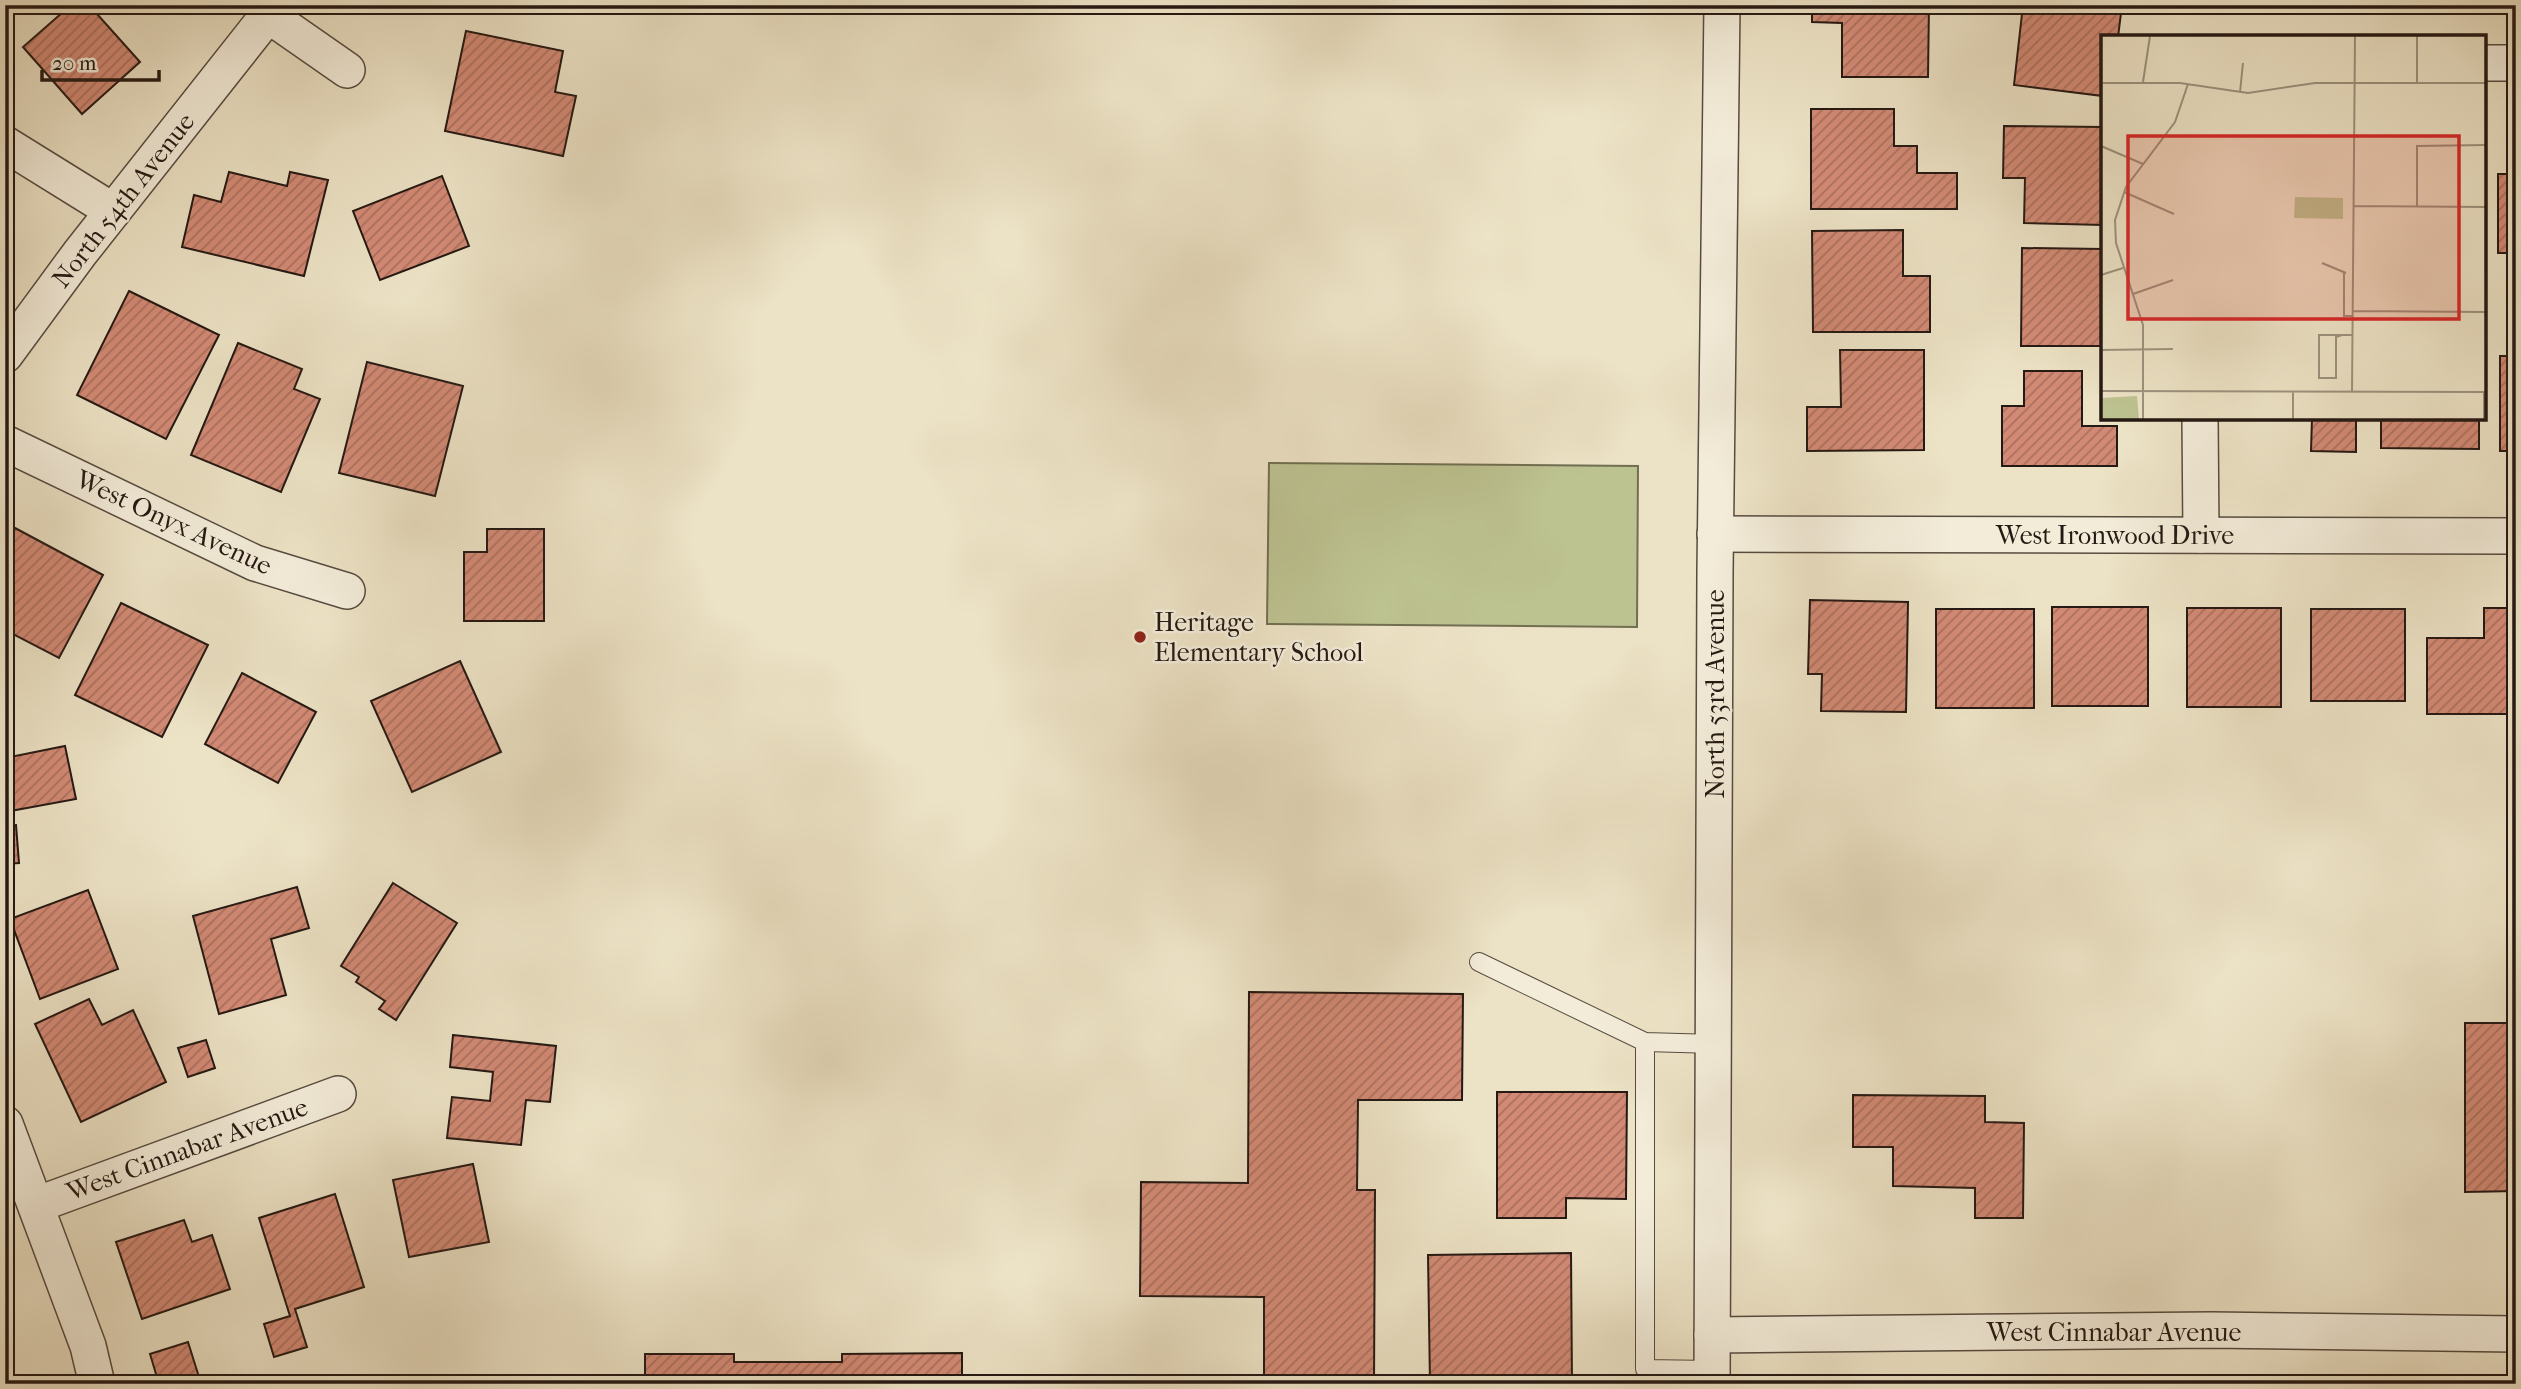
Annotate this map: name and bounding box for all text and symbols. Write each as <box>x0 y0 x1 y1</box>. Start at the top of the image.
inset map <box>2101 35 2486 420</box>
scale bar <box>42 38 159 82</box>
text: 20 m <box>52 51 97 75</box>
street label: North 54th Avenue <box>46 107 201 294</box>
street label: West Onyx Avenue <box>70 463 277 582</box>
street label: West Ironwood Drive <box>1995 520 2234 551</box>
street label: North 53rd Avenue <box>1700 589 1731 799</box>
place label: Heritage Elementary School <box>1154 607 1363 668</box>
marker: Heritage Elementary School <box>1132 629 1148 645</box>
street label: West Cinnabar Avenue <box>61 1091 312 1208</box>
street label: West Cinnabar Avenue <box>1986 1317 2241 1348</box>

